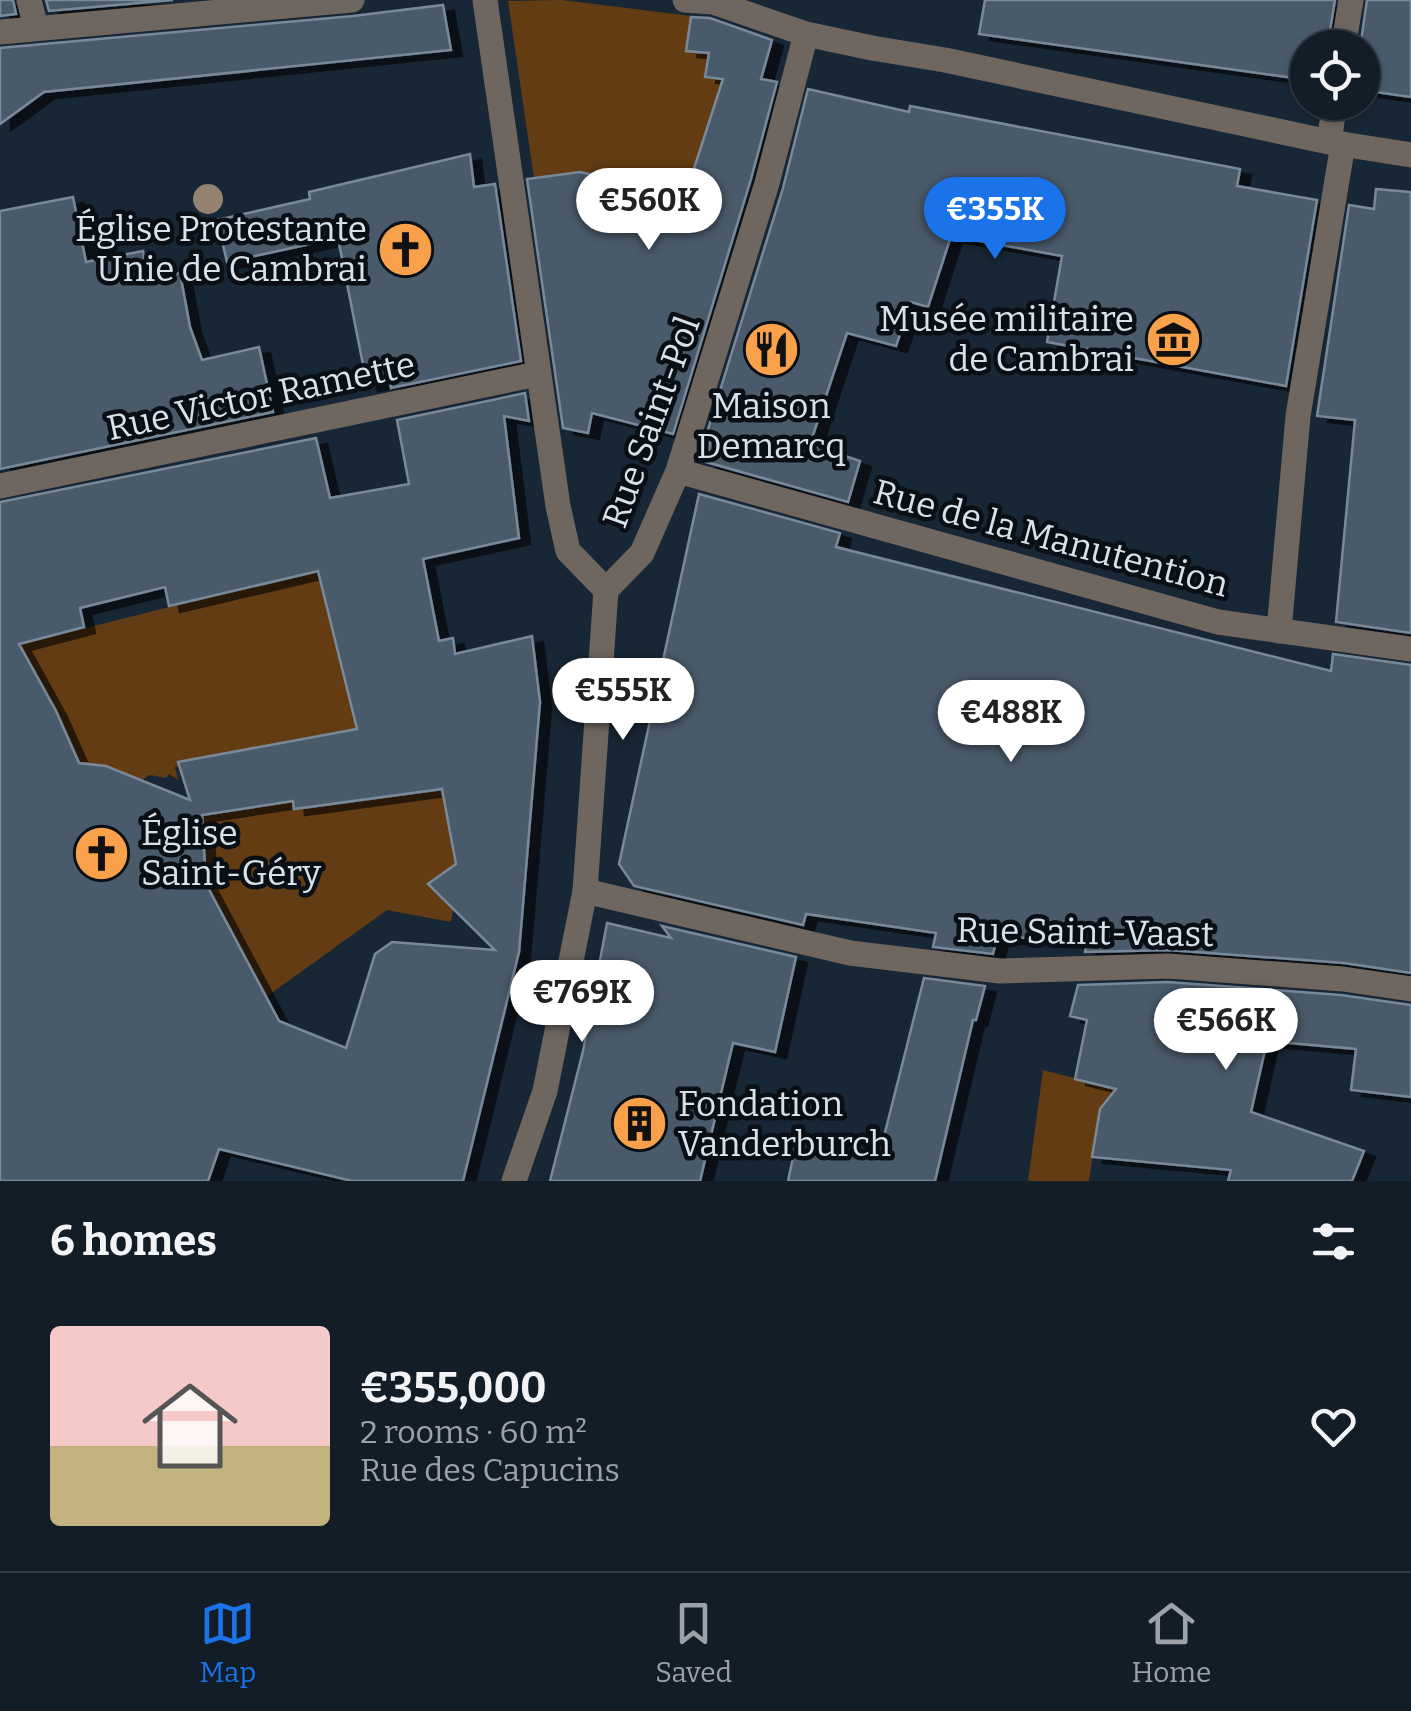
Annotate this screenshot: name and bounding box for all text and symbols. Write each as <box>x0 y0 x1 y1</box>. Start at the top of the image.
map controls <box>1290 30 1380 120</box>
button: locate <box>1290 30 1380 120</box>
pin: €560K <box>579 168 719 253</box>
pin: €355K <box>925 177 1065 262</box>
text: €560K <box>598 181 700 219</box>
text: €355K <box>946 190 1044 228</box>
place label: Église Protestante Unie de Cambrai <box>75 208 367 290</box>
church icon: Église Protestante Unie de Cambrai <box>376 219 436 279</box>
place label: Musée militaire de Cambrai <box>879 298 1134 380</box>
museum icon: Musée militaire de Cambrai <box>1143 309 1203 369</box>
street label: Rue Saint-Pol <box>593 311 709 533</box>
restaurant icon: Maison Demarcq <box>741 320 801 380</box>
street label: Rue Victor Ramette <box>103 343 419 449</box>
place label: Maison Demarcq <box>697 385 845 467</box>
street label: Rue de la Manutention <box>869 470 1233 606</box>
pin: €555K <box>553 658 693 743</box>
text: €555K <box>574 671 672 709</box>
pin: €488K <box>941 680 1081 765</box>
text: €488K <box>960 693 1062 731</box>
place label: Église Saint-Géry <box>141 812 321 894</box>
church icon: Église Saint-Géry <box>72 823 132 883</box>
street label: Rue Saint-Vaast <box>956 909 1215 955</box>
pin: €769K <box>512 960 652 1045</box>
text: €769K <box>532 973 632 1011</box>
pin: €566K <box>1156 988 1296 1073</box>
text: €566K <box>1176 1001 1276 1039</box>
place label: Fondation Vanderburch <box>678 1083 891 1165</box>
building icon: Fondation Vanderburch <box>609 1094 669 1154</box>
icon: filters <box>1306 1214 1361 1269</box>
text: 6 homes <box>50 1216 217 1266</box>
text: €355,000 <box>360 1363 547 1413</box>
icon: home <box>130 1366 250 1486</box>
icon: heart <box>1306 1399 1361 1454</box>
text: 2 rooms · 60 m² <box>360 1413 587 1451</box>
text: Rue des Capucins <box>360 1451 620 1489</box>
tab: Map <box>200 1596 256 1689</box>
tab: Saved <box>655 1596 732 1689</box>
tab: Home <box>1131 1596 1211 1689</box>

